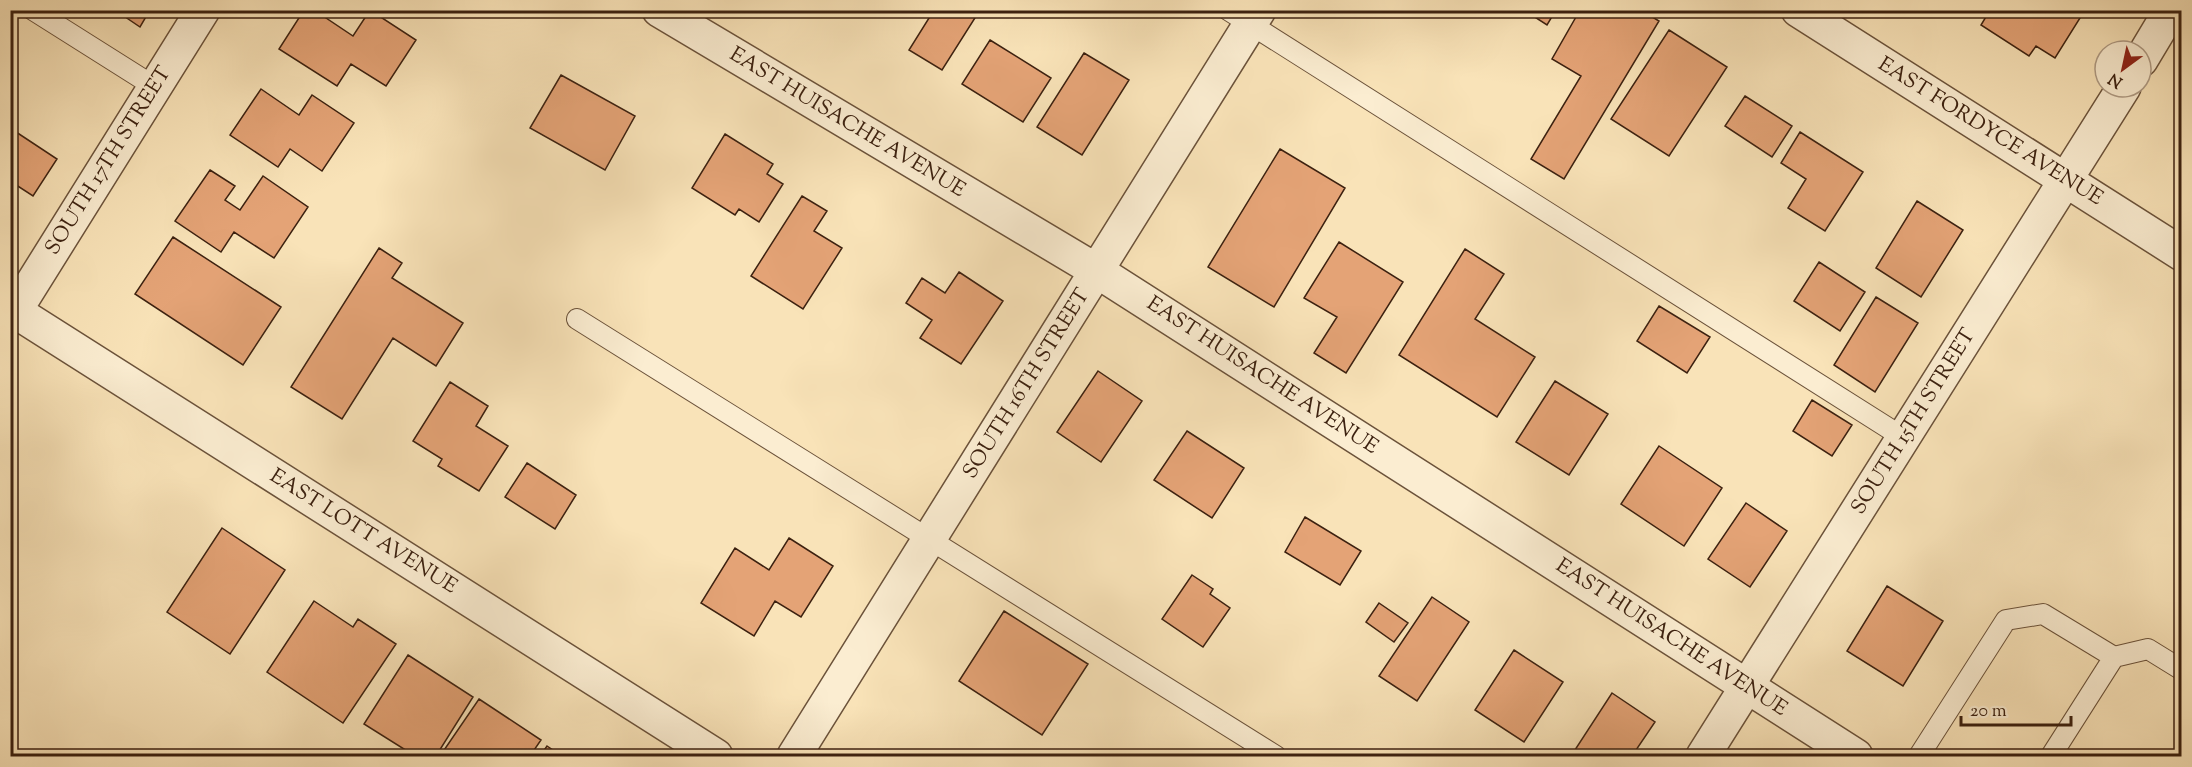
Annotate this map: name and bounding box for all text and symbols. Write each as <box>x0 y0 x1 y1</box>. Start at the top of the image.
north arrow <box>2093 39 2153 99</box>
street label: EAST HUISACHE AVENUE <box>723 40 971 206</box>
street label: EAST FORDYCE AVENUE <box>1872 50 2109 214</box>
street label: SOUTH 17TH STREET <box>39 61 179 261</box>
text: N <box>2104 66 2128 93</box>
street label: SOUTH 16TH STREET <box>956 283 1098 485</box>
street label: EAST HUISACHE AVENUE <box>1140 290 1384 462</box>
street label: SOUTH 15TH STREET <box>1845 323 1984 521</box>
street label: EAST LOTT AVENUE <box>263 462 463 602</box>
street label: EAST HUISACHE AVENUE <box>1549 552 1793 724</box>
scale bar <box>1961 689 2070 727</box>
text: 20 m <box>1970 699 2007 725</box>

